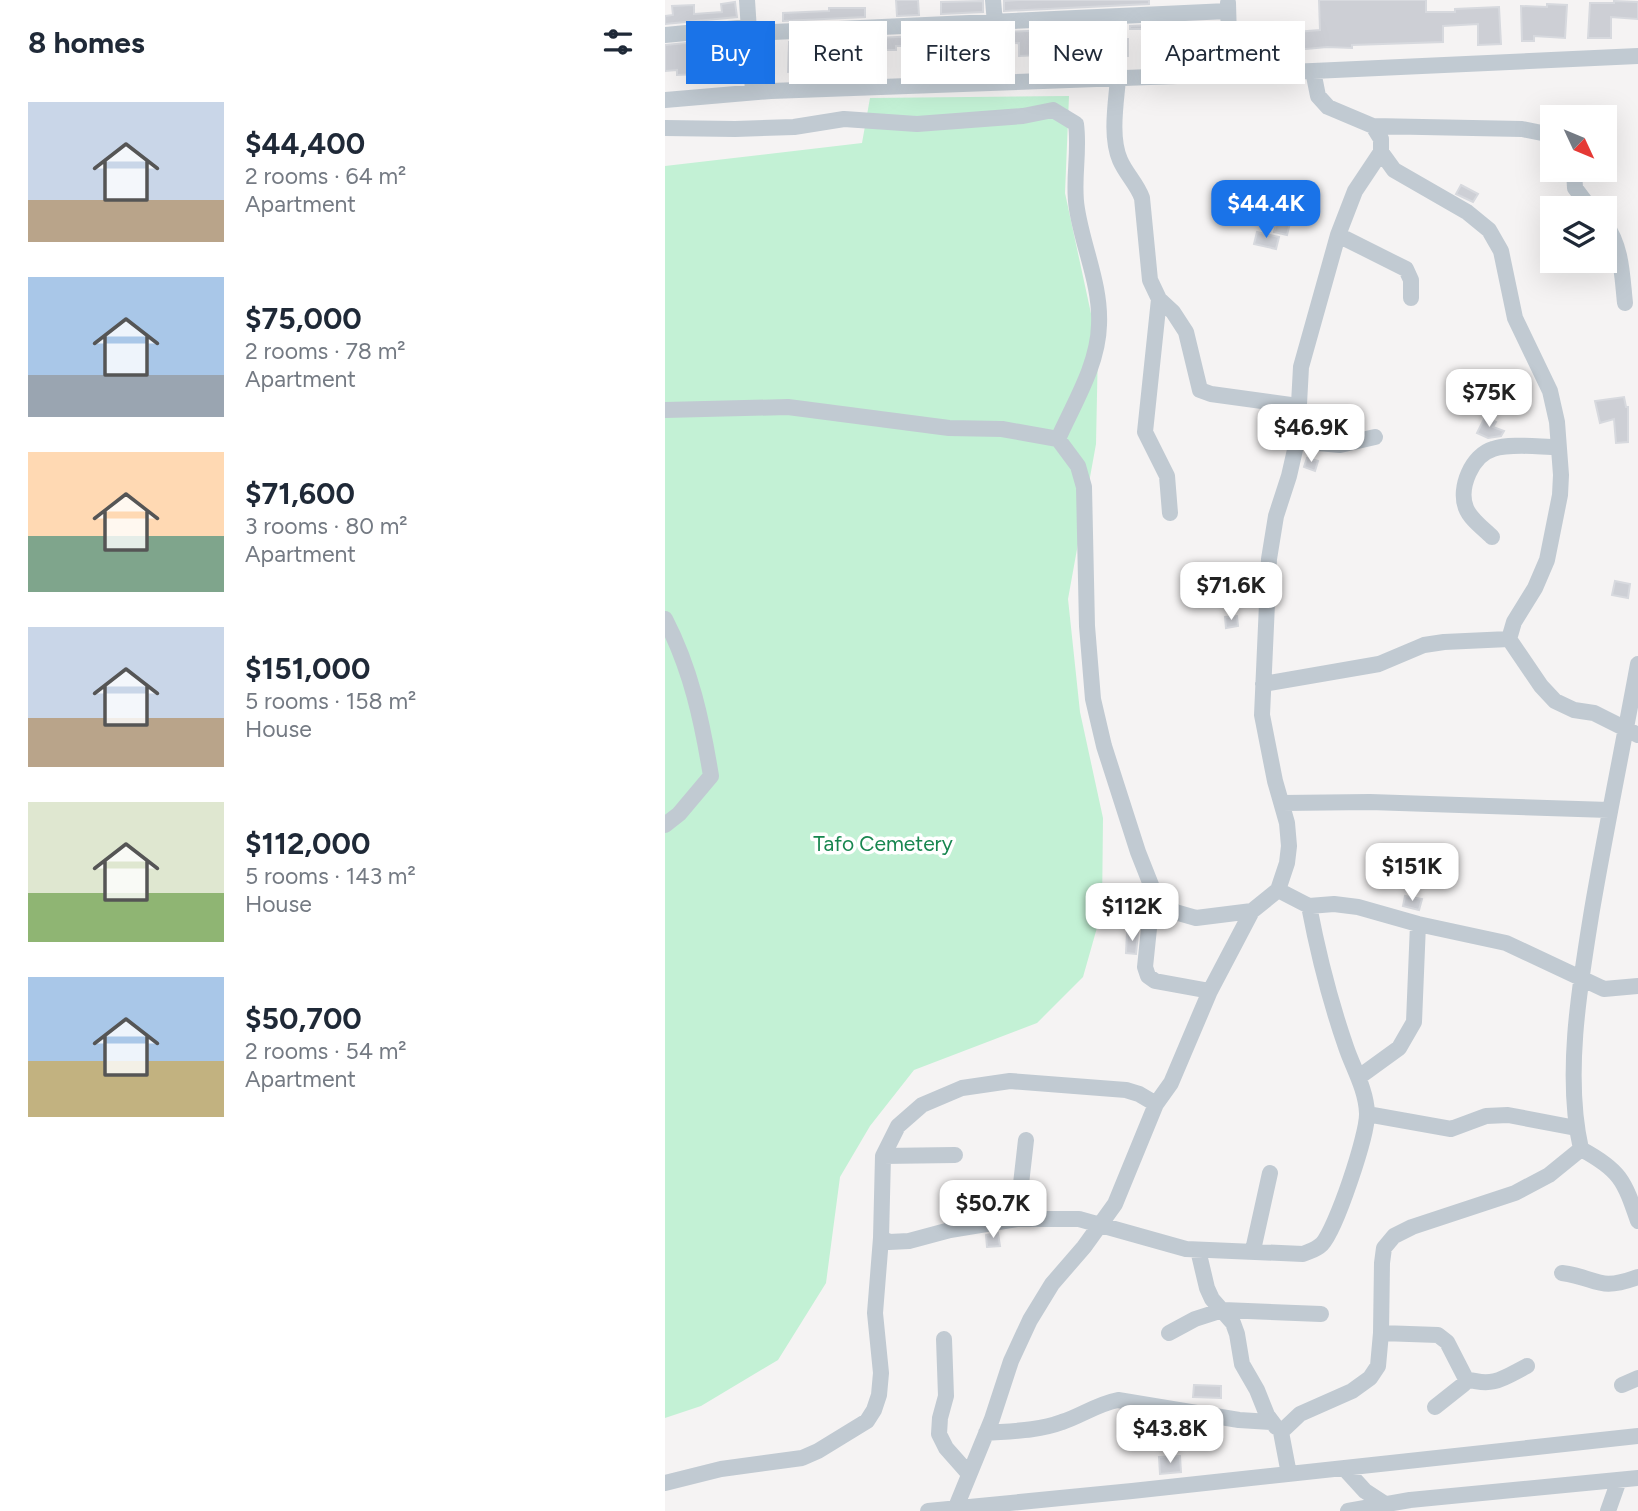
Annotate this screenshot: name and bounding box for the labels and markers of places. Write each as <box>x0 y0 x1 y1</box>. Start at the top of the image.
pin: $44.4K <box>1209 180 1323 240</box>
pin: $75K <box>1448 370 1530 429</box>
pin: $46.9K <box>1254 405 1368 464</box>
pin: $71.6K <box>1174 562 1288 622</box>
pin: $151K <box>1363 844 1461 903</box>
pin: $112K <box>1083 884 1181 943</box>
pin: $50.7K <box>936 1180 1050 1240</box>
pin: $43.8K <box>1113 1406 1227 1465</box>

